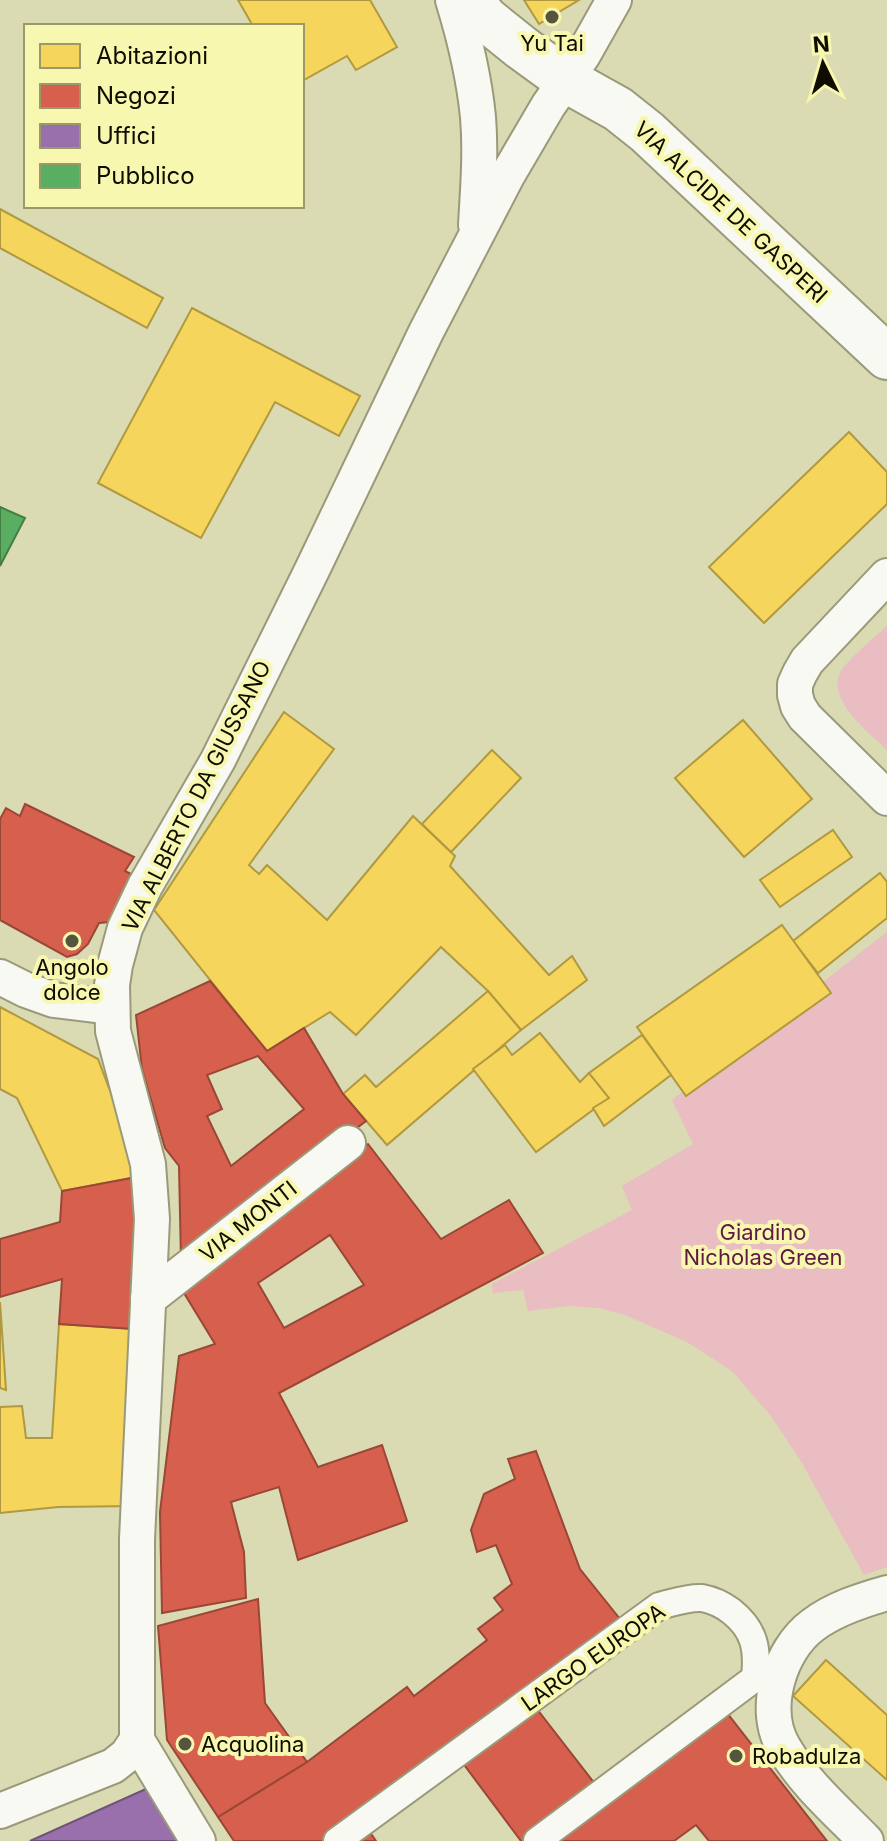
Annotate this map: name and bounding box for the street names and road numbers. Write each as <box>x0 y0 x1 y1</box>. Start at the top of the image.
street label: VIA ALCIDE DE GASPERI <box>629 116 833 308</box>
street label: VIA ALBERTO DA GIUSSANO <box>116 656 276 936</box>
street label: VIA MONTI <box>194 1175 302 1267</box>
street label: LARGO EUROPA <box>516 1598 670 1716</box>

